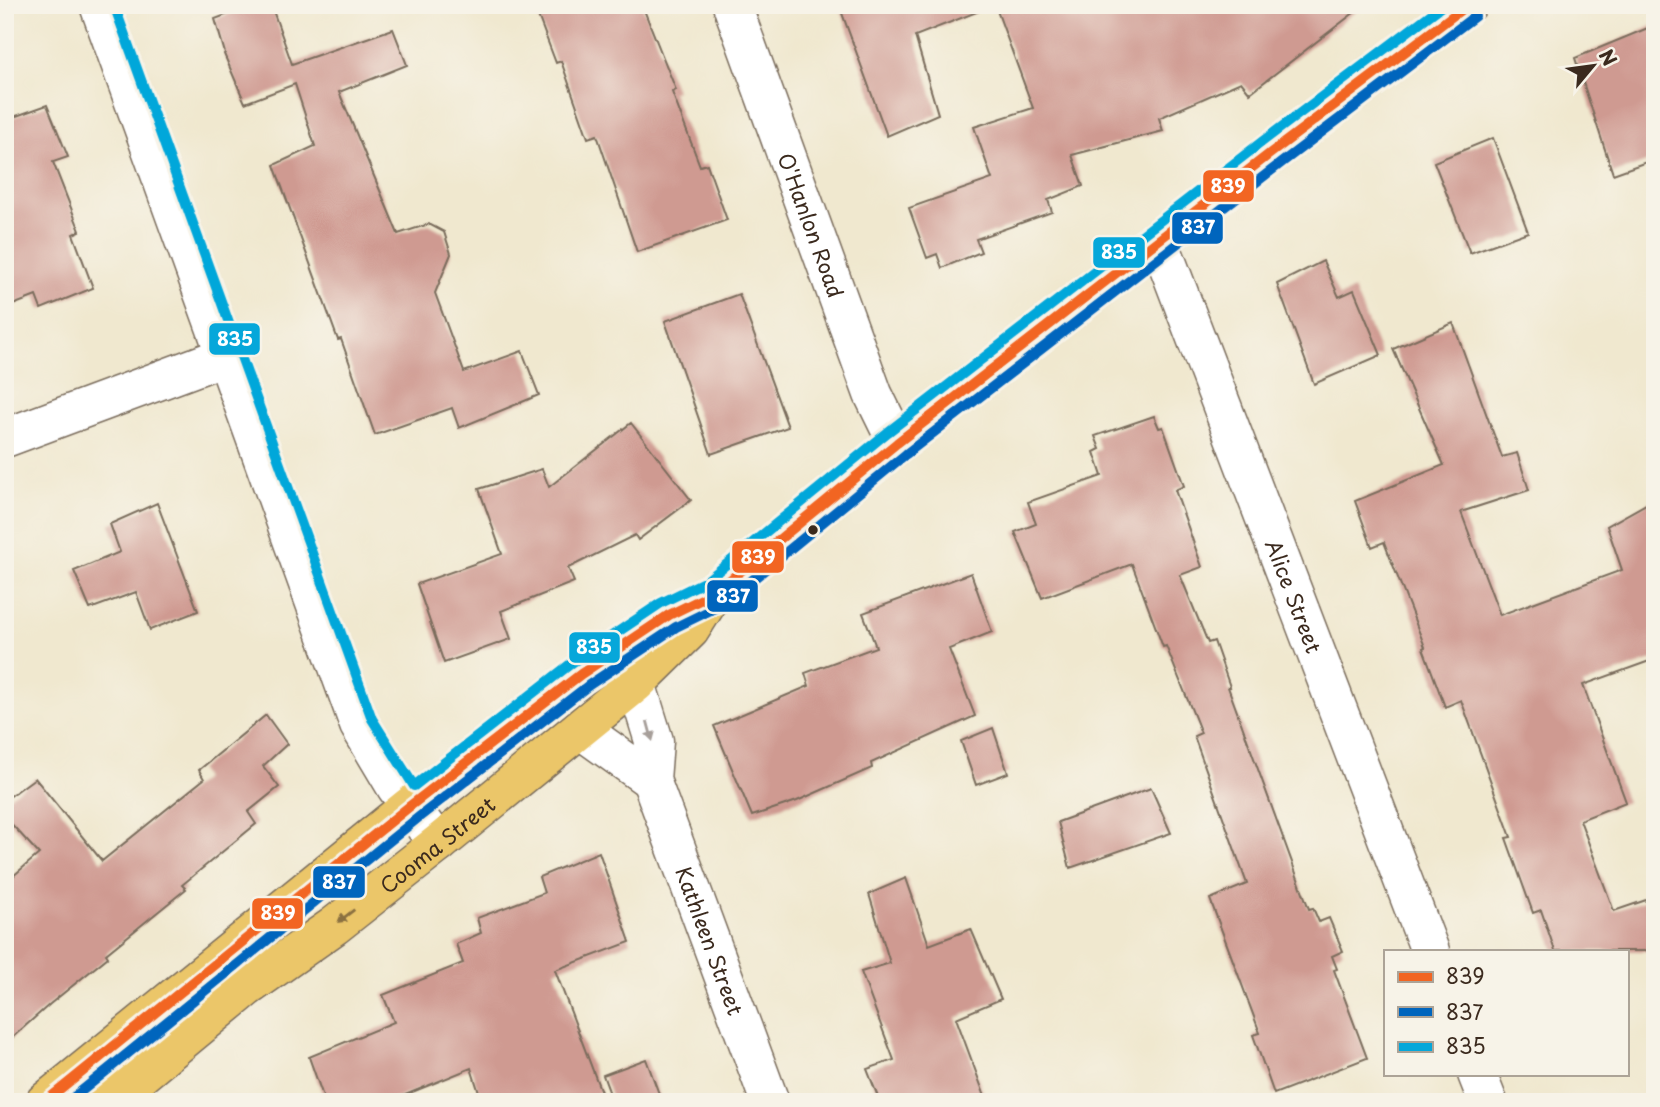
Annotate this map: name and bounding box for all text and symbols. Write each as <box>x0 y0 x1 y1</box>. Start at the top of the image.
north arrow <box>1558 32 1628 102</box>
text: N <box>1593 44 1625 71</box>
street label: O'Hanlon Road <box>771 148 853 302</box>
line badge: 839 <box>1202 169 1255 203</box>
text: 839 <box>1210 171 1246 199</box>
line badge: 837 <box>1171 211 1224 245</box>
text: 837 <box>1181 212 1215 240</box>
line badge: 835 <box>1092 236 1146 269</box>
text: 835 <box>1101 237 1137 265</box>
line badge: 835 <box>208 322 261 356</box>
text: 835 <box>217 324 253 352</box>
unlabelled marker <box>806 523 820 537</box>
street label: Alice Street <box>1258 534 1331 658</box>
line badge: 839 <box>731 540 785 574</box>
text: 839 <box>740 542 776 570</box>
line badge: 837 <box>706 579 759 613</box>
text: 837 <box>716 581 750 609</box>
line badge: 835 <box>568 631 621 664</box>
text: 835 <box>576 632 612 660</box>
one-way arrow <box>645 720 656 742</box>
street label: Cooma Street <box>372 788 502 901</box>
street label: Kathleen Street <box>668 862 752 1020</box>
line badge: 837 <box>312 865 366 899</box>
text: 837 <box>322 867 356 895</box>
line badge: 839 <box>251 897 304 930</box>
text: 839 <box>260 898 296 926</box>
one-way arrow <box>337 909 355 923</box>
legend <box>1384 950 1628 1076</box>
text: 839 <box>1446 959 1485 991</box>
text: 837 <box>1446 995 1483 1027</box>
text: 835 <box>1446 1029 1486 1061</box>

